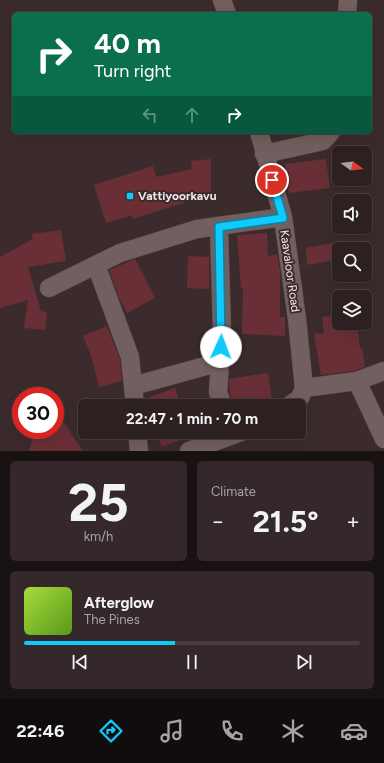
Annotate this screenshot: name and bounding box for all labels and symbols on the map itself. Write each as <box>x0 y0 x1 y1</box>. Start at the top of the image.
north arrow <box>332 146 372 186</box>
pin <box>255 163 289 197</box>
place label: Vattiyoorkavu <box>138 189 217 203</box>
marker: Vattiyoorkavu <box>125 191 135 201</box>
street label: Kaavaloor Road <box>277 229 303 313</box>
position arrow <box>200 326 242 368</box>
speed limit sign: 30 <box>12 387 64 439</box>

